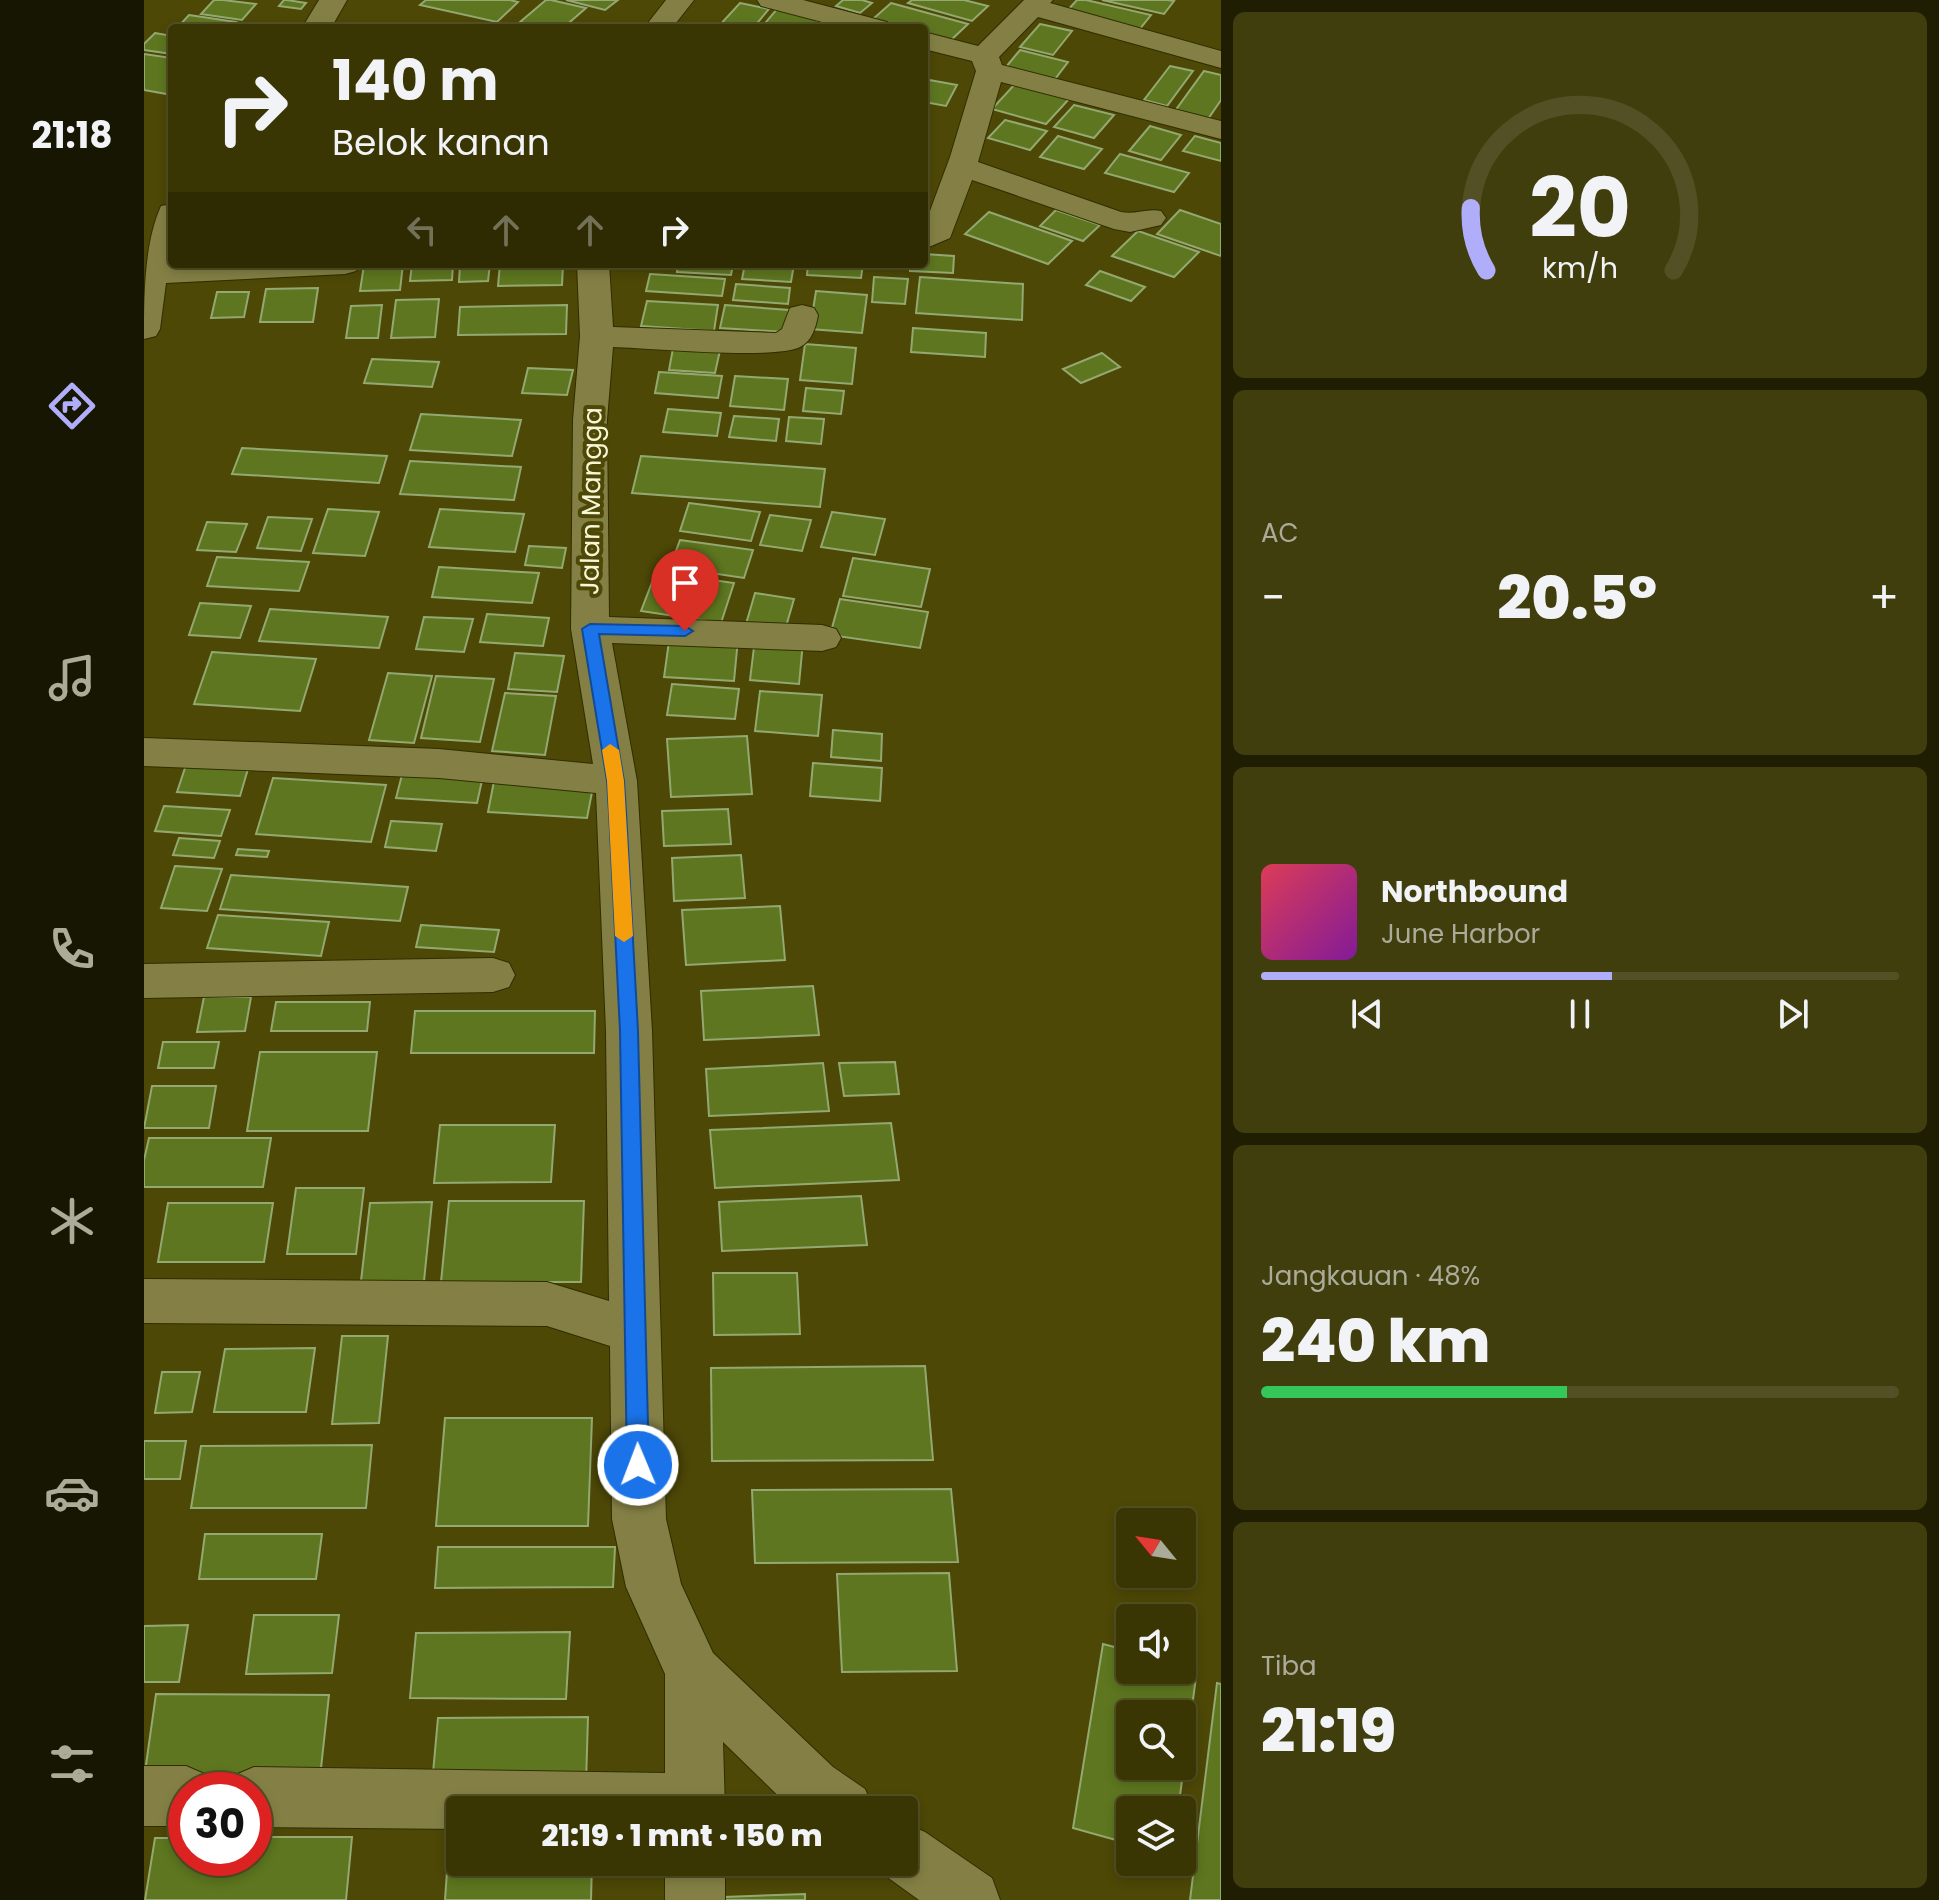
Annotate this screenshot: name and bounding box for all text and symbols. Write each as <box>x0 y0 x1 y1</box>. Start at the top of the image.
text: 140 m <box>332 41 499 120</box>
icon: right <box>200 56 304 160</box>
text: 21:18 <box>31 110 113 161</box>
text: Belok kanan <box>332 117 550 168</box>
text: 20 <box>1529 149 1631 265</box>
icon: left <box>400 208 444 252</box>
icon: ahead <box>484 208 528 252</box>
icon: ahead <box>568 208 612 252</box>
icon: right <box>652 208 696 252</box>
text: km/h <box>1542 248 1618 288</box>
icon: directions <box>44 378 100 434</box>
street label: Jalan Mangga <box>571 407 611 595</box>
text: AC <box>1261 515 1299 551</box>
pin <box>651 549 719 631</box>
text: 20.5° <box>1497 556 1657 640</box>
icon: arrive <box>663 561 707 605</box>
text: − <box>1261 567 1285 628</box>
text: + <box>1869 567 1899 628</box>
icon: music <box>44 650 100 706</box>
text: Northbound <box>1381 870 1568 913</box>
text: June Harbor <box>1381 916 1540 952</box>
icon: phone <box>44 921 100 977</box>
icon: previous <box>1345 992 1389 1036</box>
icon: pause <box>1558 992 1602 1036</box>
icon: next <box>1771 992 1815 1036</box>
icon: climate <box>44 1193 100 1249</box>
text: Jangkauan · 48% <box>1261 1258 1480 1294</box>
text: 240 km <box>1261 1299 1490 1383</box>
position arrow <box>596 1423 680 1507</box>
icon: car <box>44 1465 100 1521</box>
north arrow <box>1116 1508 1196 1588</box>
map controls <box>1116 1508 1196 1876</box>
button: sound <box>1116 1604 1196 1684</box>
text: Tiba <box>1261 1648 1317 1684</box>
text: 21:19 <box>1261 1689 1396 1773</box>
button: search <box>1116 1700 1196 1780</box>
icon: filters <box>44 1736 100 1792</box>
speed limit sign: 30 <box>168 1772 272 1876</box>
button: layers <box>1116 1796 1196 1876</box>
text: 21:19 · 1 mnt · 150 m <box>541 1814 823 1857</box>

